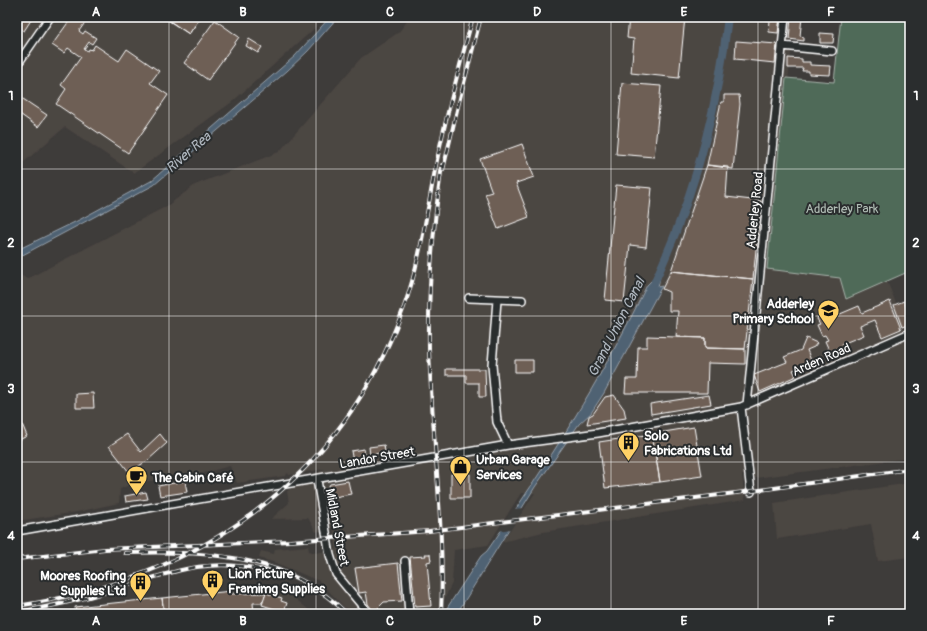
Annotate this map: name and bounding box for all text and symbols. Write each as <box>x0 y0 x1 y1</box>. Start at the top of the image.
text: A <box>92 4 101 20</box>
text: B <box>239 4 247 20</box>
text: C <box>386 4 394 20</box>
text: D <box>533 4 541 20</box>
text: E <box>681 4 688 20</box>
text: F <box>827 4 835 20</box>
text: 1 <box>8 88 14 104</box>
text: 1 <box>913 88 919 104</box>
water label: River Rea <box>162 127 215 176</box>
street label: Adderley Road <box>743 171 767 249</box>
park label: Adderley Park <box>806 201 879 217</box>
text: 2 <box>7 235 15 251</box>
text: 2 <box>912 235 920 251</box>
water label: Grand Union Canal <box>584 273 649 380</box>
place label: Adderley Primary School <box>733 296 814 327</box>
school or university icon: Adderley Primary School <box>816 297 842 330</box>
street label: Arden Road <box>790 340 853 380</box>
text: 3 <box>7 381 15 397</box>
text: 3 <box>912 381 920 397</box>
place label: Solo Fabrications Ltd <box>644 428 732 459</box>
building icon: Solo Fabrications Ltd <box>616 429 642 462</box>
street label: Landor Street <box>338 443 417 472</box>
place label: Urban Garage Services <box>476 452 550 483</box>
shop icon: Urban Garage Services <box>447 453 473 486</box>
cafe icon: The Cabin Café <box>123 464 149 497</box>
place label: The Cabin Café <box>151 470 234 486</box>
street label: Midland Street <box>322 487 353 568</box>
text: 4 <box>7 528 15 544</box>
text: 4 <box>912 528 920 544</box>
place label: Lion Picture Framimg Supplies <box>228 566 325 597</box>
building icon: Lion Picture Framimg Supplies <box>200 567 226 600</box>
place label: Moores Roofing Supplies Ltd <box>40 568 126 599</box>
building icon: Moores Roofing Supplies Ltd <box>128 569 154 602</box>
text: A <box>92 613 101 629</box>
text: B <box>239 613 247 629</box>
text: C <box>386 613 394 629</box>
text: D <box>533 613 541 629</box>
text: E <box>681 613 688 629</box>
text: F <box>827 613 835 629</box>

